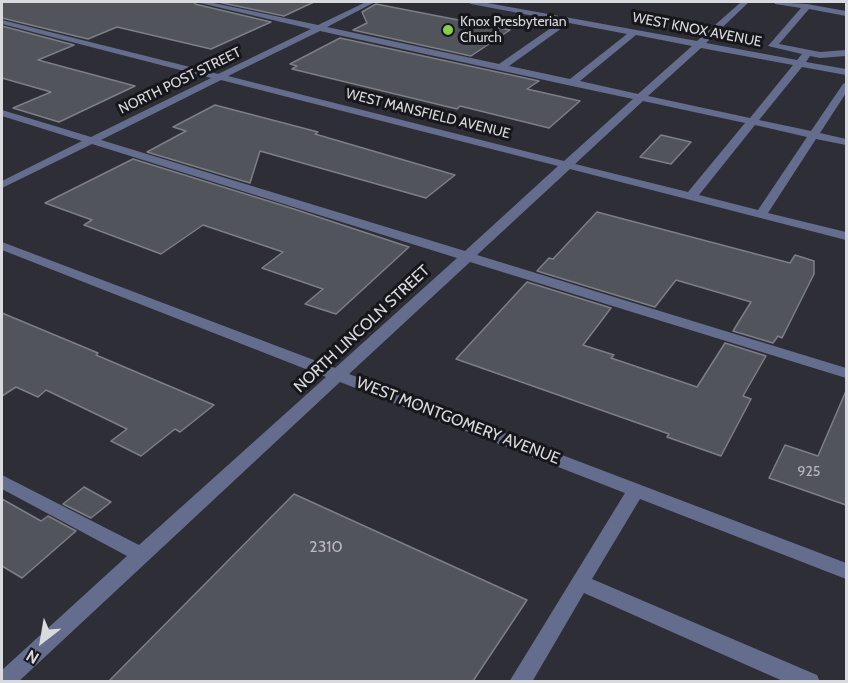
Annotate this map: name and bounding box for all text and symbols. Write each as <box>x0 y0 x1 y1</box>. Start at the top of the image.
street label: WEST KNOX AVENUE <box>631 9 763 51</box>
place label: Knox Presbyterian Church <box>460 14 567 46</box>
marker: Knox Presbyterian Church <box>441 23 455 37</box>
street label: NORTH POST STREET <box>116 44 244 118</box>
street label: WEST MANSFIELD AVENUE <box>344 85 512 143</box>
street label: NORTH LINCOLN STREET <box>290 261 434 397</box>
street label: WEST MONTGOMERY AVENUE <box>354 373 562 469</box>
house number: 925 <box>798 464 820 480</box>
house number: 2310 <box>309 537 343 557</box>
north arrow <box>12 611 72 671</box>
text: N <box>23 646 42 668</box>

